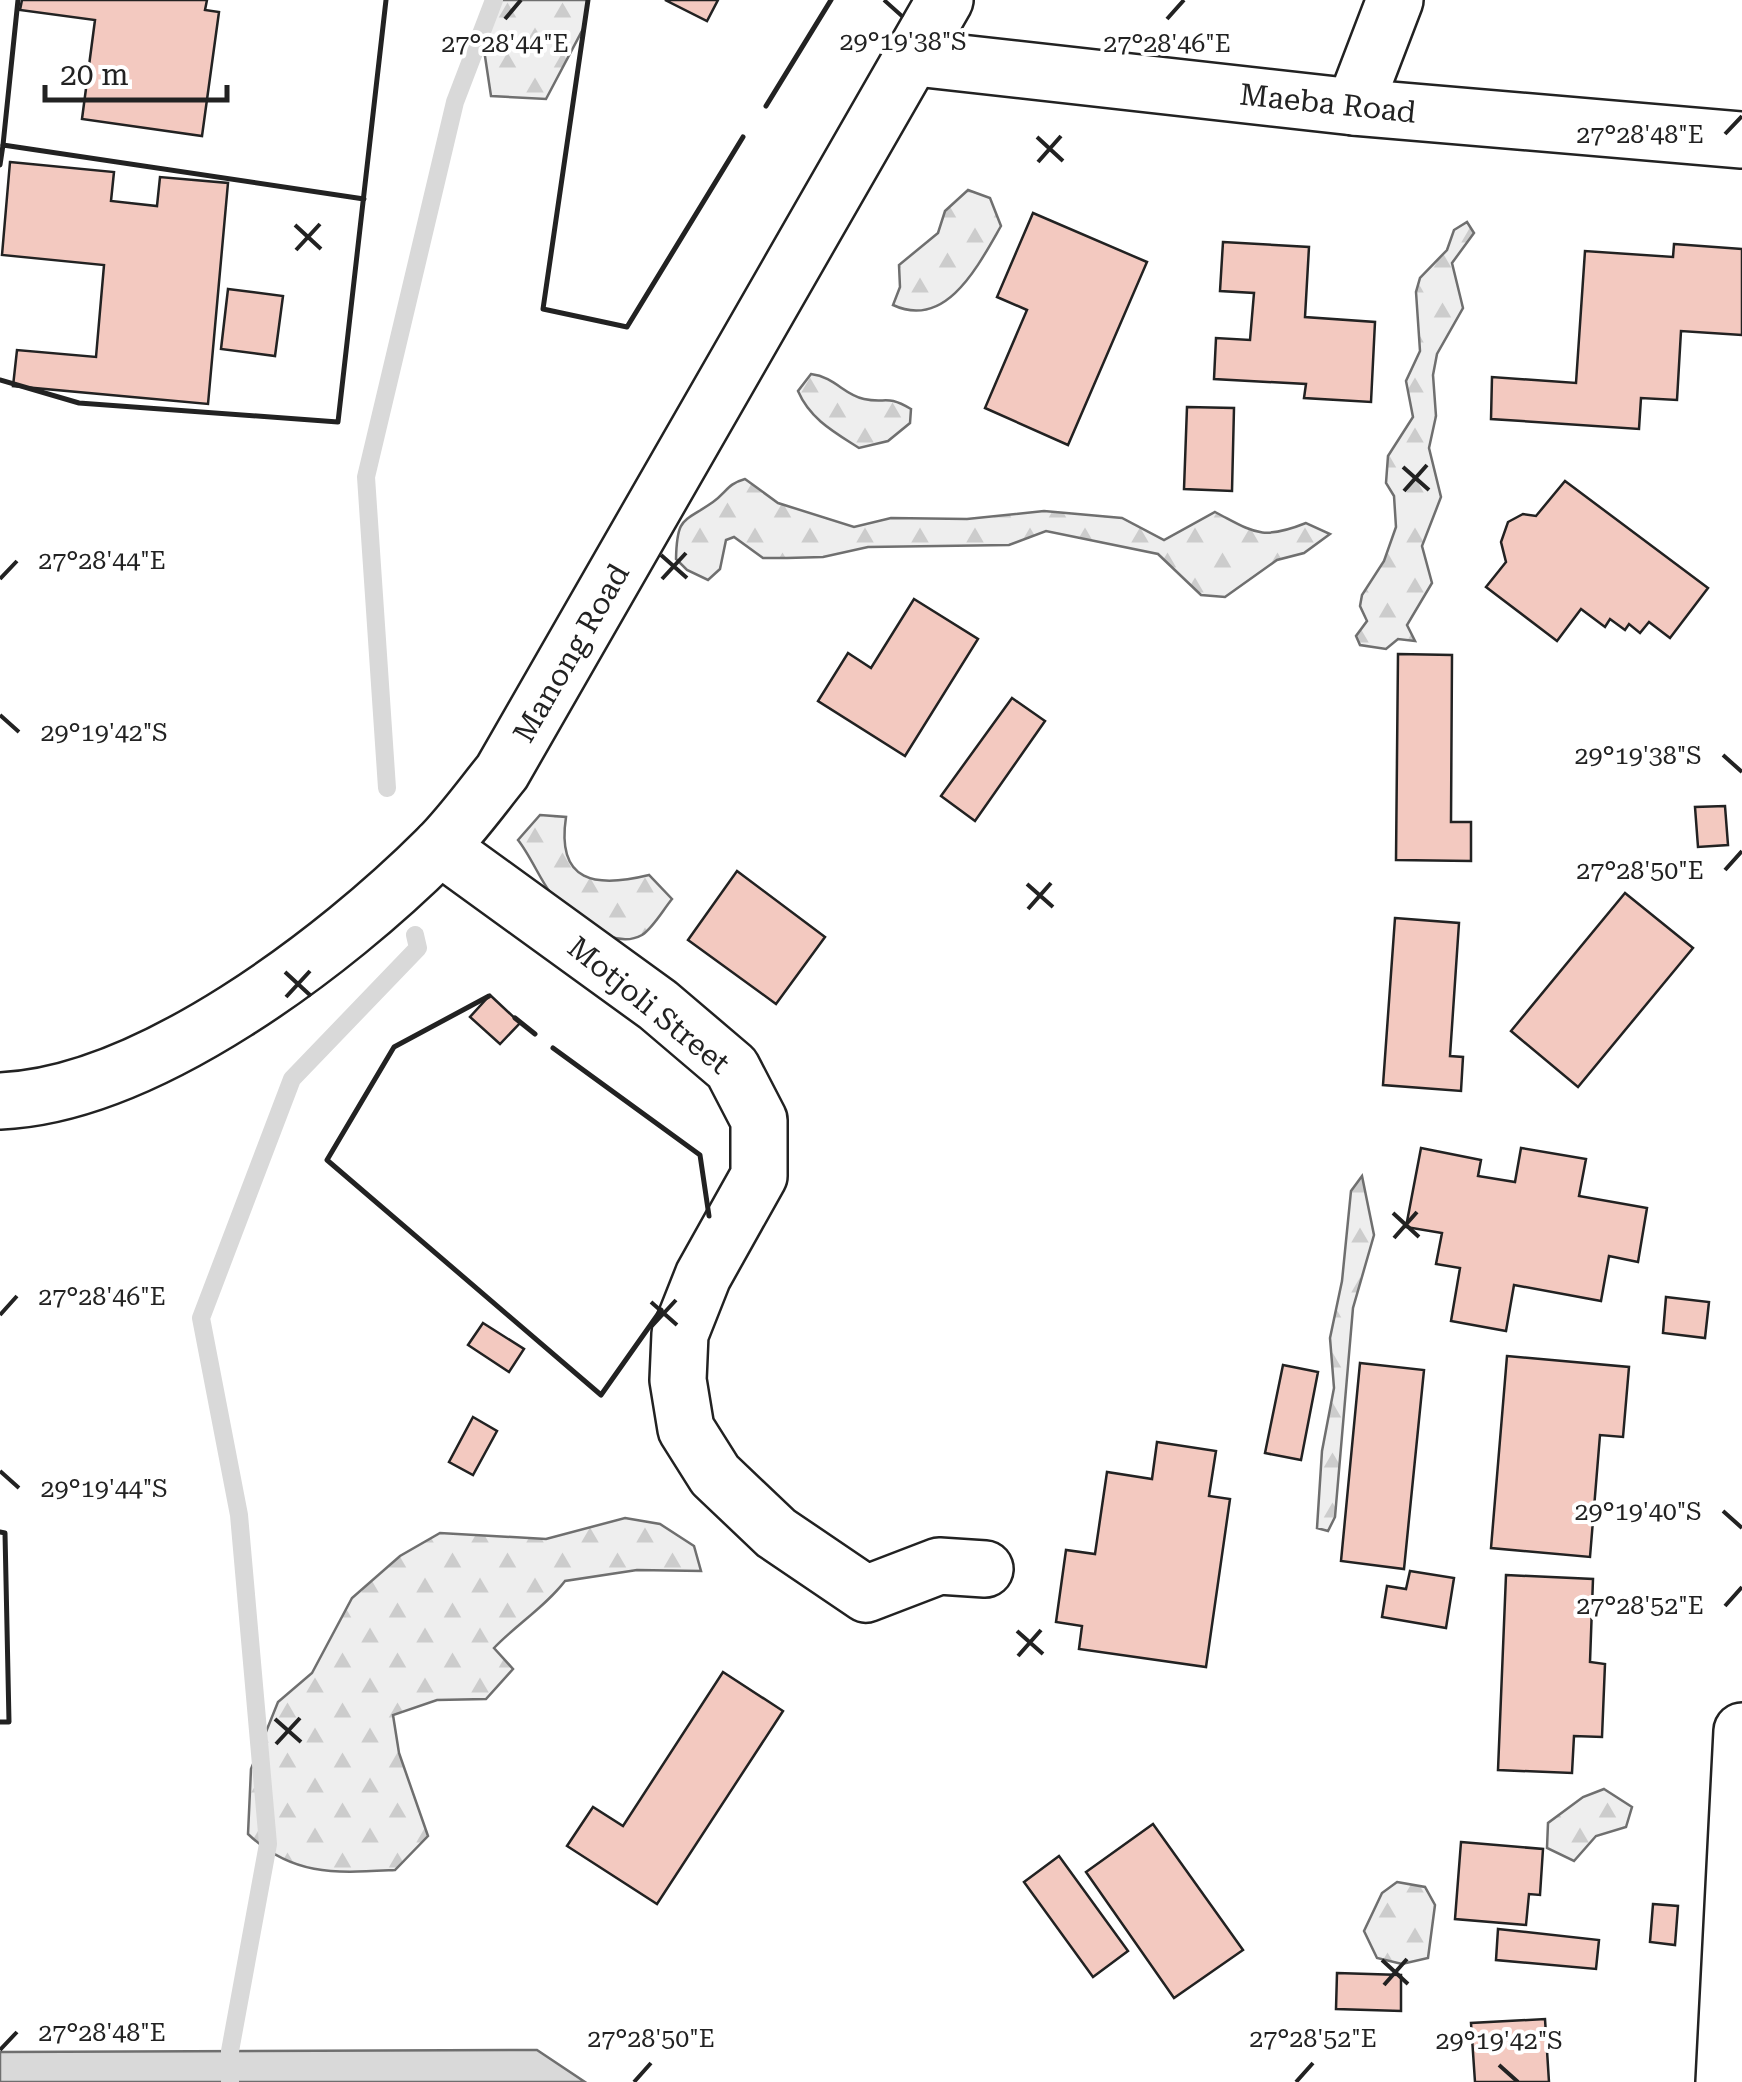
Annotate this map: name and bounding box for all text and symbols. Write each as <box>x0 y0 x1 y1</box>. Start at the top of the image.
text: 29°19'38"S <box>839 27 967 56</box>
text: 27°28'44"E <box>441 29 569 58</box>
text: 27°28'46"E <box>1103 29 1231 58</box>
scale bar <box>45 40 228 102</box>
text: 20 m <box>60 57 129 92</box>
street label: Maeba Road <box>1238 76 1418 130</box>
text: 27°28'48"E <box>1576 120 1704 149</box>
text: 27°28'44"E <box>38 546 166 575</box>
street label: Manong Road <box>506 558 636 748</box>
text: 29°19'42"S <box>40 718 168 747</box>
text: 29°19'38"S <box>1574 741 1702 770</box>
text: 27°28'50"E <box>1576 856 1704 885</box>
street label: Motjoli Street <box>561 929 737 1081</box>
text: 27°28'46"E <box>38 1282 166 1311</box>
text: 29°19'44"S <box>40 1474 168 1503</box>
text: 29°19'40"S <box>1574 1497 1702 1526</box>
text: 27°28'52"E <box>1576 1591 1704 1620</box>
text: 27°28'48"E <box>38 2018 166 2047</box>
text: 27°28'50"E <box>587 2024 715 2053</box>
text: 27°28'52"E <box>1249 2024 1377 2053</box>
text: 29°19'42"S <box>1435 2026 1563 2055</box>

